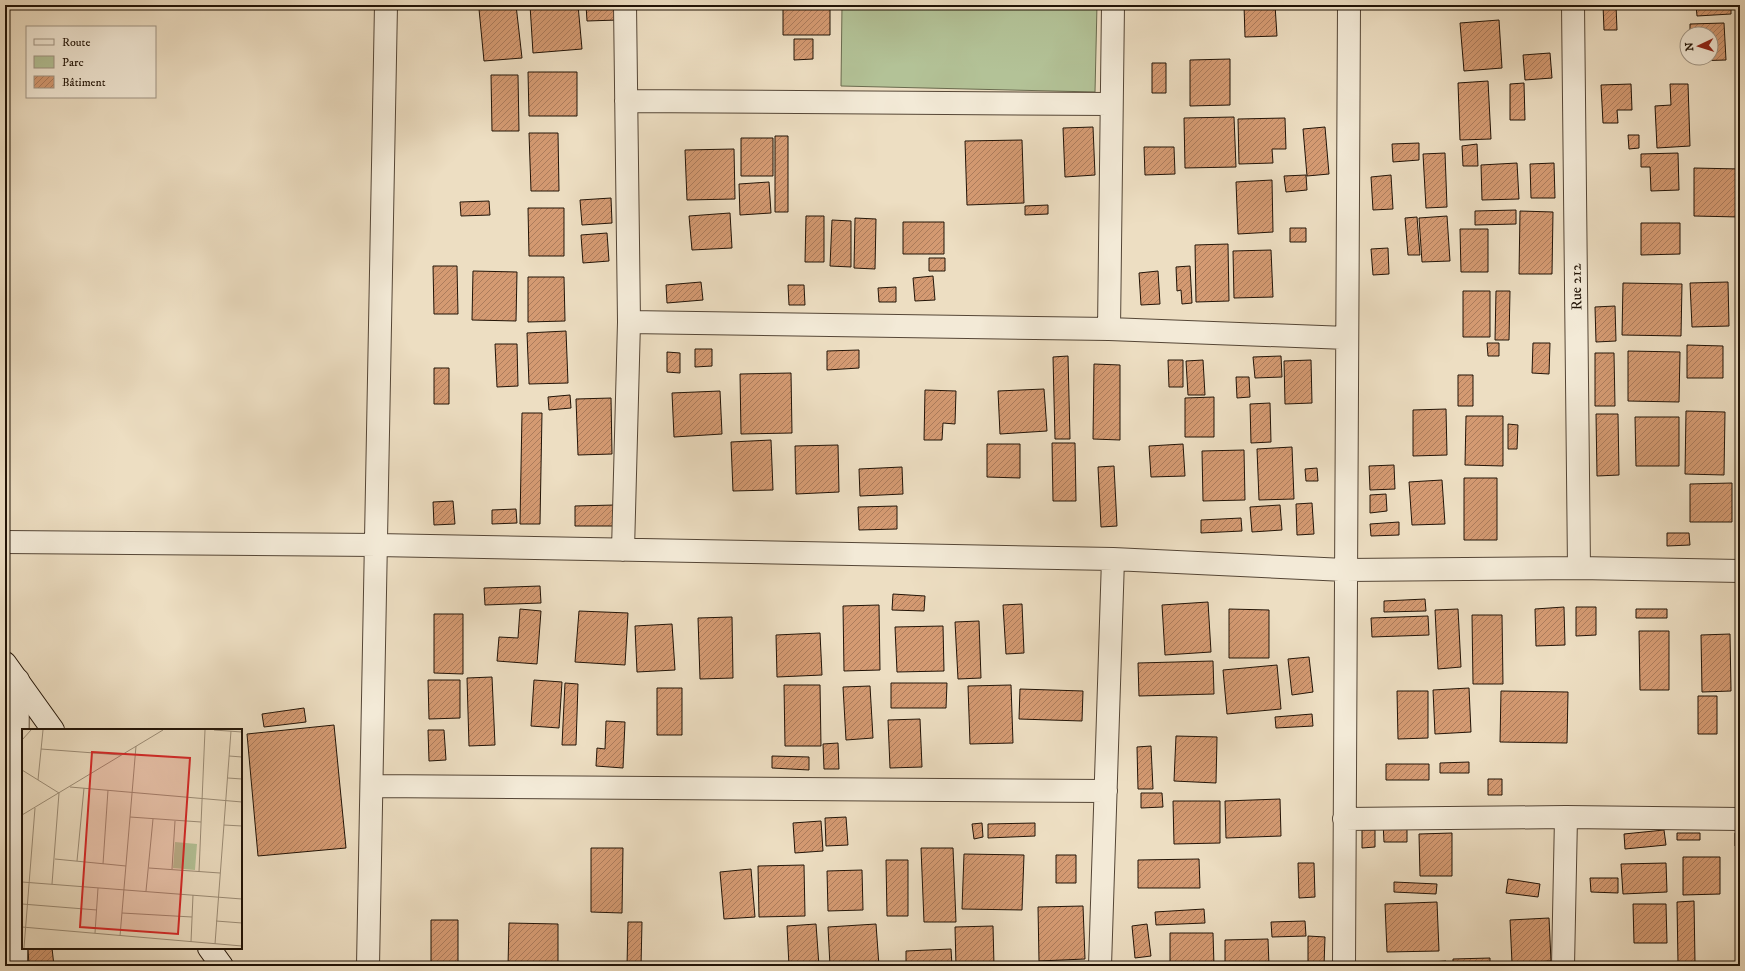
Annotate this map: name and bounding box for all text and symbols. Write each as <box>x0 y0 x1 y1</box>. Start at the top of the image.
legend <box>26 26 156 98</box>
north arrow <box>1679 26 1719 66</box>
text: Route <box>62 35 90 50</box>
text: N <box>1683 42 1697 52</box>
text: Parc <box>62 55 84 70</box>
text: Bâtiment <box>62 75 106 90</box>
street label: Rue 212 <box>1567 263 1586 311</box>
inset map <box>22 729 242 949</box>

